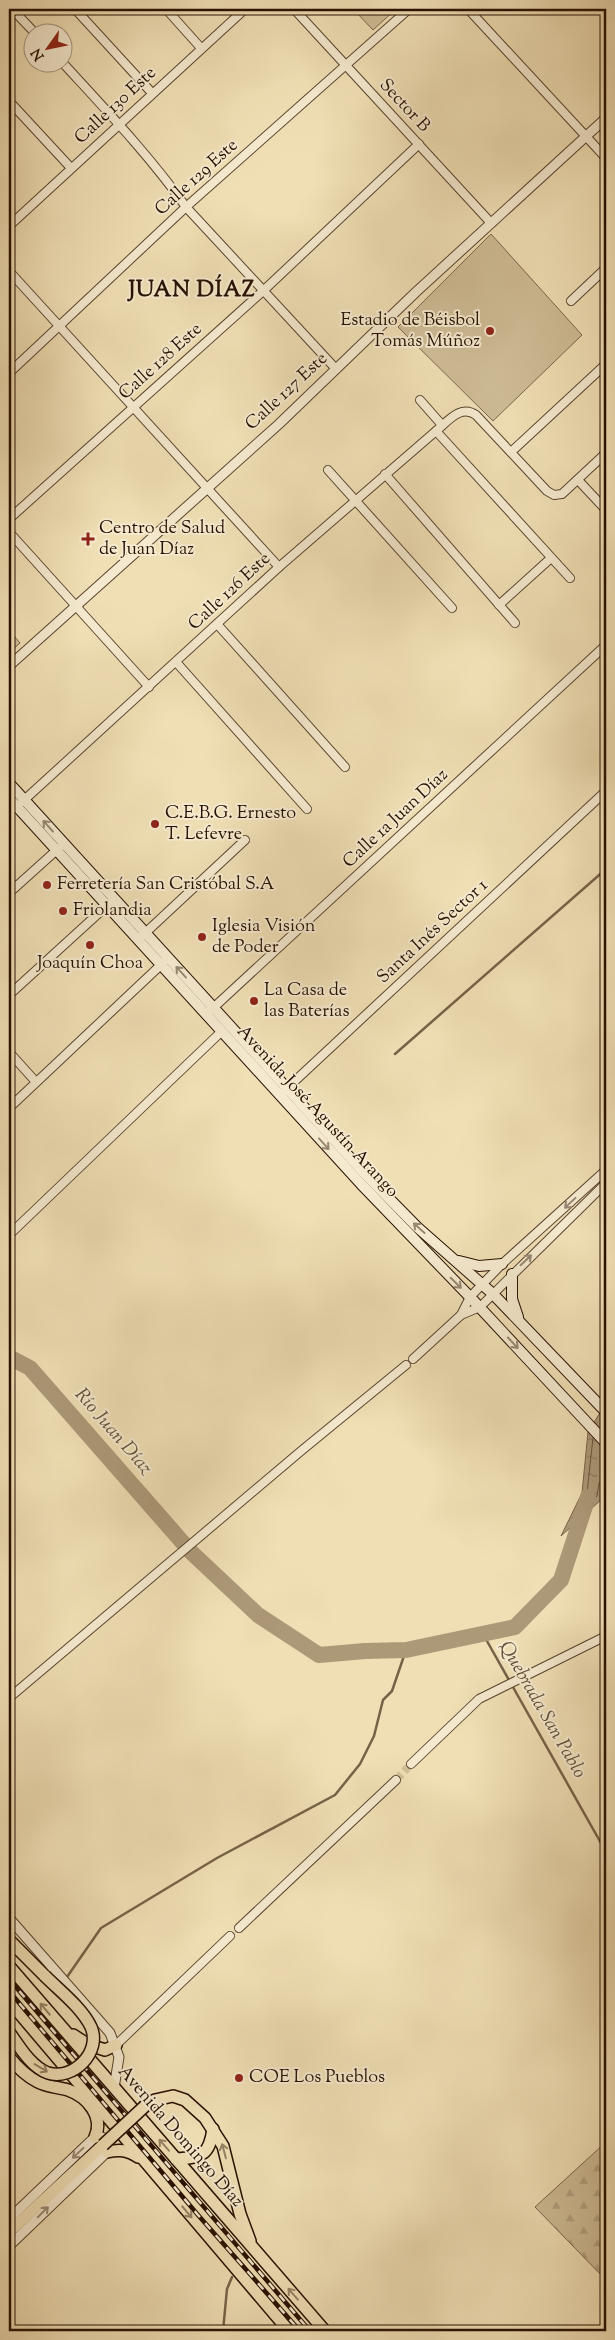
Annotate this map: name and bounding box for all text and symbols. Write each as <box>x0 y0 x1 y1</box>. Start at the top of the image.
north arrow <box>22 22 72 72</box>
text: N <box>27 44 50 64</box>
street label: Calle 130 Este <box>69 61 163 151</box>
street label: Sector B <box>372 73 436 139</box>
street label: Calle 129 Este <box>150 133 244 223</box>
district label: JUAN DÍAZ <box>126 274 256 307</box>
place label: Estadio de Béisbol Tomás Múñoz <box>340 308 480 355</box>
street label: Calle 128 Este <box>113 317 209 407</box>
marker: Estadio de Béisbol Tomás Múñoz <box>484 325 496 337</box>
street label: Calle 127 Este <box>240 347 334 437</box>
place label: Centro de Salud de Juan Díaz <box>99 516 225 563</box>
marker: Centro de Salud de Juan Díaz <box>81 532 95 546</box>
street label: Calle 126 Este <box>183 547 277 637</box>
street label: Calle 1a Juan Díaz <box>337 763 455 875</box>
place label: C.E.B.G. Ernesto T. Lefevre <box>165 801 296 848</box>
marker: C.E.B.G. Ernesto T. Lefevre <box>149 818 161 830</box>
one-way arrow <box>42 820 54 833</box>
place label: Ferretería San Cristóbal S.A <box>57 872 275 898</box>
street label: Santa Inés Sector 1 <box>372 874 494 990</box>
marker: Ferretería San Cristóbal S.A <box>41 879 53 891</box>
place label: Friolandia <box>73 898 152 924</box>
marker: Friolandia <box>57 905 69 917</box>
place label: Iglesia Visión de Poder <box>212 914 316 961</box>
marker: Iglesia Visión de Poder <box>196 931 208 943</box>
marker: Joaquín Choa <box>84 939 96 951</box>
place label: Joaquín Choa <box>36 951 143 977</box>
one-way arrow <box>176 966 187 979</box>
place label: La Casa de las Baterías <box>264 978 349 1025</box>
marker: La Casa de las Baterías <box>248 995 260 1007</box>
street label: Avenida José Agustín Arango <box>230 1020 404 1204</box>
one-way arrow <box>318 1137 330 1150</box>
one-way arrow <box>563 1197 576 1209</box>
one-way arrow <box>413 1222 426 1234</box>
one-way arrow <box>520 1254 533 1266</box>
one-way arrow <box>450 1277 462 1289</box>
one-way arrow <box>507 1336 519 1349</box>
water label: Río Juan Díaz <box>68 1383 159 1482</box>
water label: Quebrada San Pablo <box>492 1636 592 1784</box>
one-way arrow <box>40 2003 51 2016</box>
street label: Avenida Domingo Díaz <box>111 2060 249 2214</box>
one-way arrow <box>33 2064 47 2074</box>
place label: COE Los Pueblos <box>249 2065 385 2091</box>
marker: COE Los Pueblos <box>233 2072 245 2084</box>
one-way arrow <box>159 2139 170 2152</box>
one-way arrow <box>219 2143 228 2159</box>
one-way arrow <box>72 2147 85 2159</box>
one-way arrow <box>182 2205 193 2218</box>
one-way arrow <box>37 2206 50 2218</box>
one-way arrow <box>287 2288 299 2301</box>

